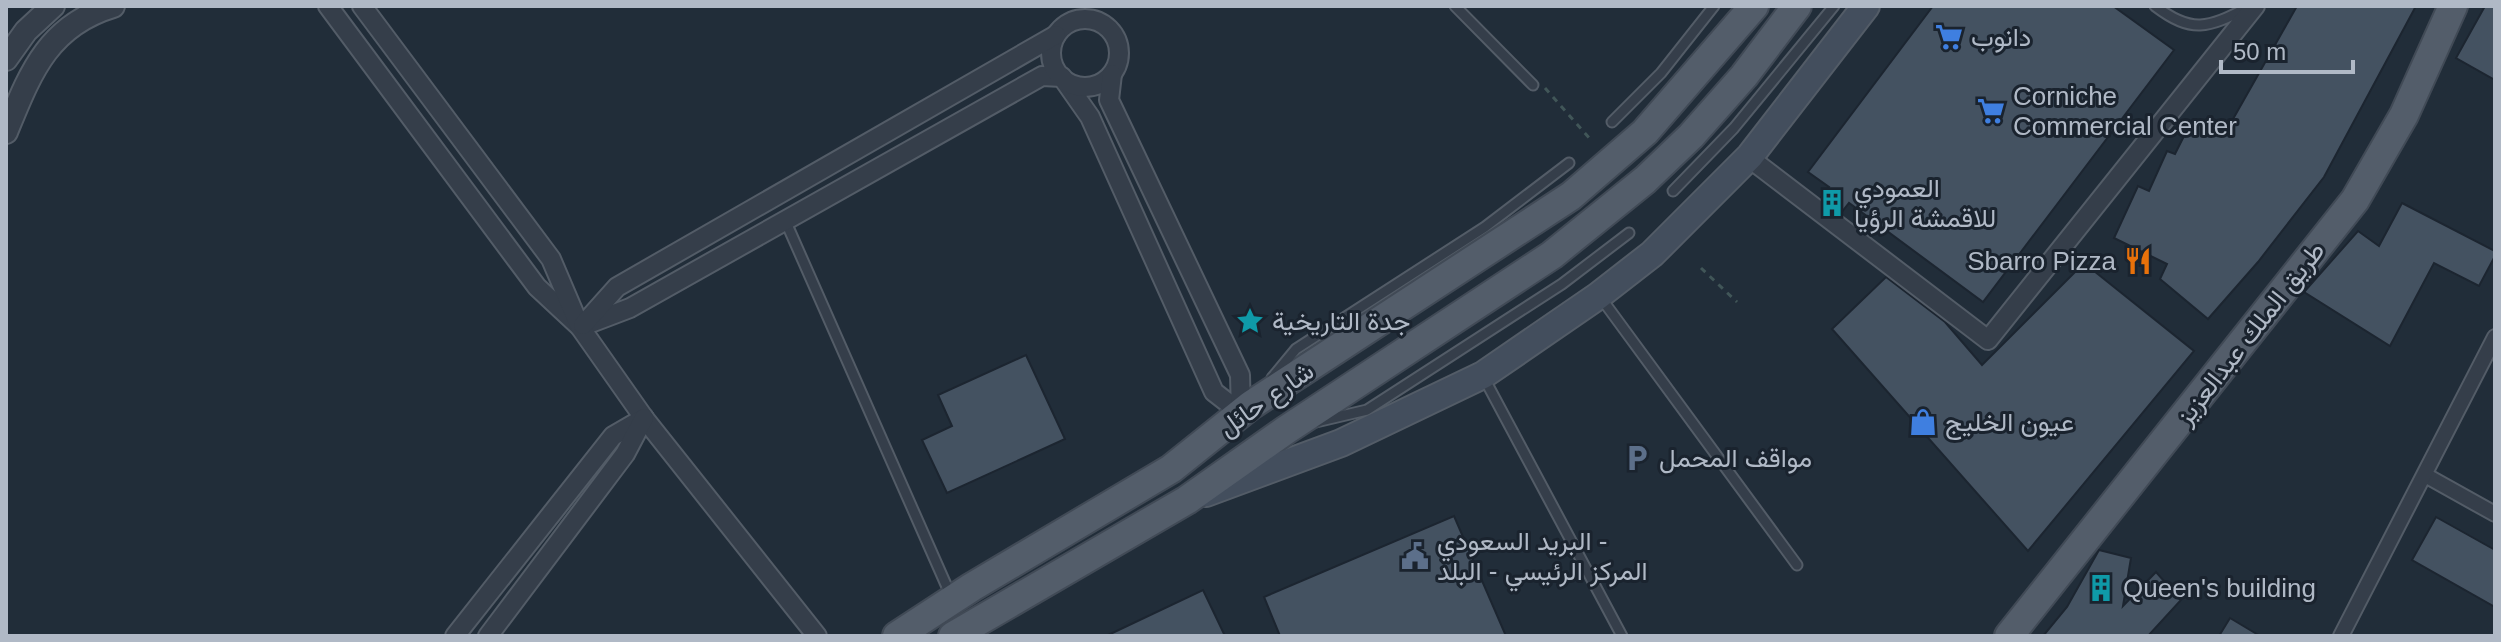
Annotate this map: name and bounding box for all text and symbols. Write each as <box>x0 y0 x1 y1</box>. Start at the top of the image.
supermarket icon: دانوب <box>1934 22 1964 52</box>
place label: دانوب <box>1971 22 2031 53</box>
scale bar <box>2221 24 2353 74</box>
text: 50 m <box>2233 38 2286 65</box>
place label: Corniche Commercial Center <box>2013 81 2237 141</box>
supermarket icon: Corniche Commercial Center <box>1976 96 2006 126</box>
place label: العمودي للاقمشة الرؤيا <box>1854 173 1996 234</box>
building icon: العمودي للاقمشة الرؤيا <box>1817 188 1847 218</box>
street label: طريق الملك عبدالعزيز <box>2169 236 2331 432</box>
place label: Sbarro Pizza <box>1967 246 2117 276</box>
restaurant icon: Sbarro Pizza <box>2123 246 2153 276</box>
place icon: جدة التاريخية <box>1235 306 1265 336</box>
place label: جدة التاريخية <box>1272 306 1411 337</box>
street label: شارع حائل <box>1213 355 1321 445</box>
shop icon: عيون الخليج <box>1908 407 1938 437</box>
place label: عيون الخليج <box>1945 407 2074 440</box>
parking icon: مواقف المحمل <box>1622 443 1652 473</box>
place label: مواقف المحمل <box>1659 443 1812 474</box>
place label: البريد السعودي - المركز الرئيسي - البلد <box>1437 526 1648 592</box>
public building icon: البريد السعودي - المركز الرئيسي - البلد <box>1400 541 1430 571</box>
building icon: Queen's building <box>2086 573 2116 603</box>
place label: Queen's building <box>2123 573 2316 603</box>

